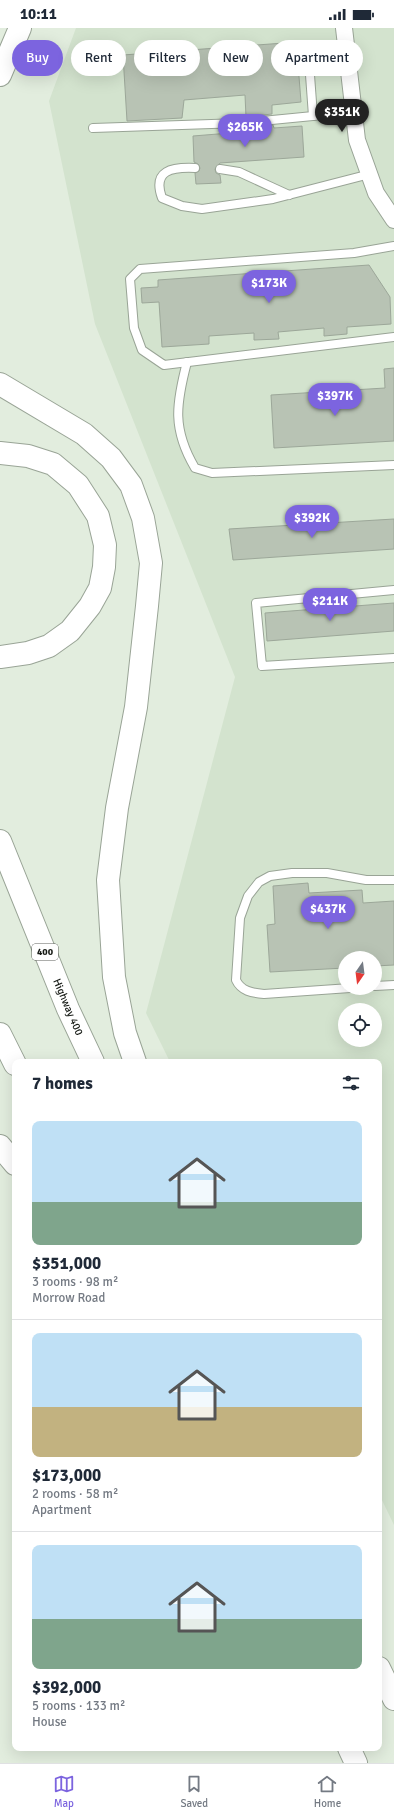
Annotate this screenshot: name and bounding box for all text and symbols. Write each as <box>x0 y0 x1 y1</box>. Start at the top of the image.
text: 10:11 <box>20 5 57 23</box>
chip: Buy <box>12 40 63 76</box>
chip: Rent <box>71 40 126 76</box>
chip: Filters <box>134 40 200 76</box>
chip: New <box>208 40 263 76</box>
chip: Apartment <box>271 40 363 76</box>
pin: $351K <box>314 99 370 133</box>
text: $351K <box>324 104 360 120</box>
pin: $265K <box>217 114 273 148</box>
text: $265K <box>227 119 263 135</box>
pin: $173K <box>241 270 297 304</box>
text: $173K <box>251 275 287 291</box>
pin: $397K <box>307 383 363 417</box>
text: $397K <box>317 388 353 404</box>
pin: $392K <box>284 505 340 539</box>
text: $392K <box>294 510 330 526</box>
pin: $211K <box>302 588 358 622</box>
text: $211K <box>312 593 348 609</box>
pin: $437K <box>300 896 356 930</box>
text: $437K <box>310 901 346 917</box>
road number: 400 <box>32 944 58 960</box>
north arrow <box>338 951 382 995</box>
map controls <box>338 951 382 1047</box>
street label: Highway 400 <box>50 977 86 1038</box>
button: locate <box>338 1003 382 1047</box>
icon: filters <box>340 1072 362 1094</box>
text: 7 homes <box>32 1073 93 1094</box>
icon: home <box>161 1147 233 1219</box>
text: $351,000 <box>32 1253 101 1274</box>
text: 3 rooms · 98 m² <box>32 1274 118 1290</box>
text: Morrow Road <box>32 1290 105 1306</box>
icon: home <box>161 1359 233 1431</box>
text: $173,000 <box>32 1465 101 1486</box>
text: 2 rooms · 58 m² <box>32 1486 118 1502</box>
text: Apartment <box>32 1502 92 1518</box>
icon: home <box>161 1571 233 1643</box>
text: $392,000 <box>32 1677 101 1698</box>
text: 5 rooms · 133 m² <box>32 1698 125 1714</box>
text: House <box>32 1714 67 1730</box>
tab: Map <box>53 1773 75 1810</box>
tab: Saved <box>180 1773 208 1810</box>
tab: Home <box>314 1773 341 1810</box>

